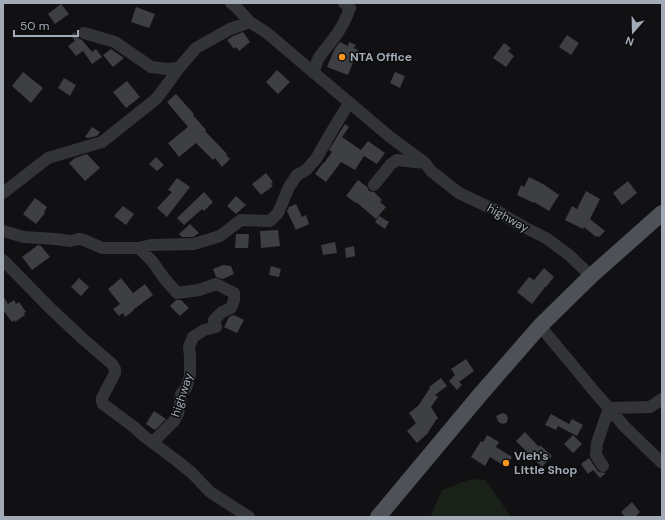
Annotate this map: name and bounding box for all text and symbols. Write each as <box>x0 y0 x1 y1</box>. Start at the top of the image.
scale bar <box>14 12 78 38</box>
north arrow <box>613 12 653 52</box>
text: 50 m <box>20 18 49 34</box>
text: N <box>623 33 636 49</box>
place label: NTA Office <box>350 49 412 65</box>
marker: NTA Office <box>337 52 347 62</box>
street label: highway <box>484 200 532 236</box>
street label: highway <box>167 371 197 419</box>
place label: Vieh's Little Shop <box>514 448 578 478</box>
marker: Vieh's Little Shop <box>501 458 511 468</box>

